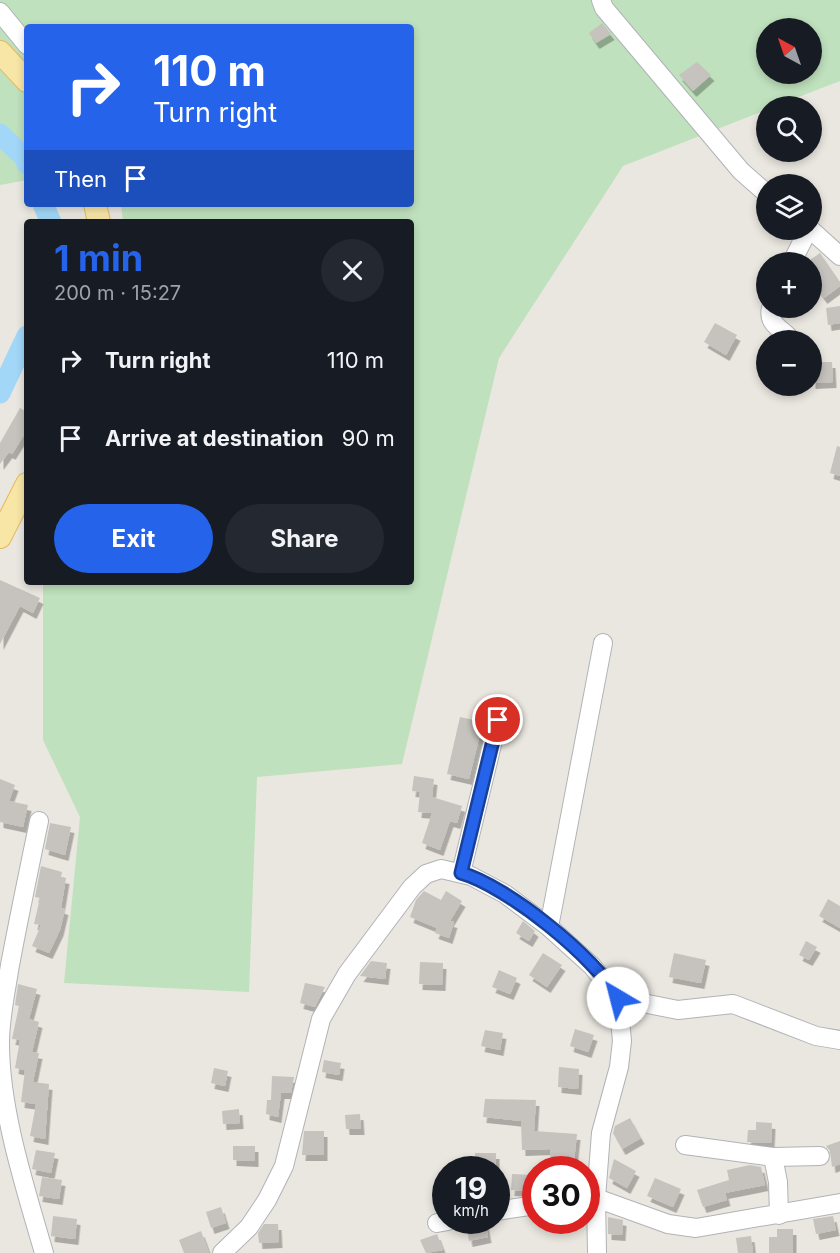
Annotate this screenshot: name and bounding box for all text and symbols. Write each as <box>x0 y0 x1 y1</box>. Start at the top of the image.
north arrow <box>756 18 822 84</box>
map controls <box>756 18 822 396</box>
text: 110 m <box>153 45 266 96</box>
icon: right <box>54 48 132 126</box>
text: Turn right <box>153 96 277 129</box>
button: search <box>756 96 822 162</box>
icon: arrive <box>119 162 152 195</box>
text: Then <box>54 166 107 192</box>
button: layers <box>756 174 822 240</box>
text: 1 min <box>54 236 143 280</box>
button: close <box>321 239 384 302</box>
button: + <box>756 252 822 318</box>
text: 200 m · 15:27 <box>54 281 181 305</box>
button: − <box>756 330 822 396</box>
icon: right <box>54 344 87 377</box>
text: Turn right <box>105 347 211 373</box>
text: 110 m <box>327 347 384 373</box>
icon: arrive <box>54 422 87 455</box>
text: Arrive at destination <box>105 425 324 451</box>
text: 90 m <box>342 425 395 451</box>
button: Exit <box>54 504 213 573</box>
button: Share <box>225 504 384 573</box>
pin <box>472 694 523 745</box>
icon: arrive <box>481 703 514 736</box>
position arrow <box>586 966 650 1030</box>
speed limit sign: 30 <box>522 1156 600 1234</box>
text: 19 <box>455 1170 487 1206</box>
text: km/h <box>453 1201 489 1220</box>

